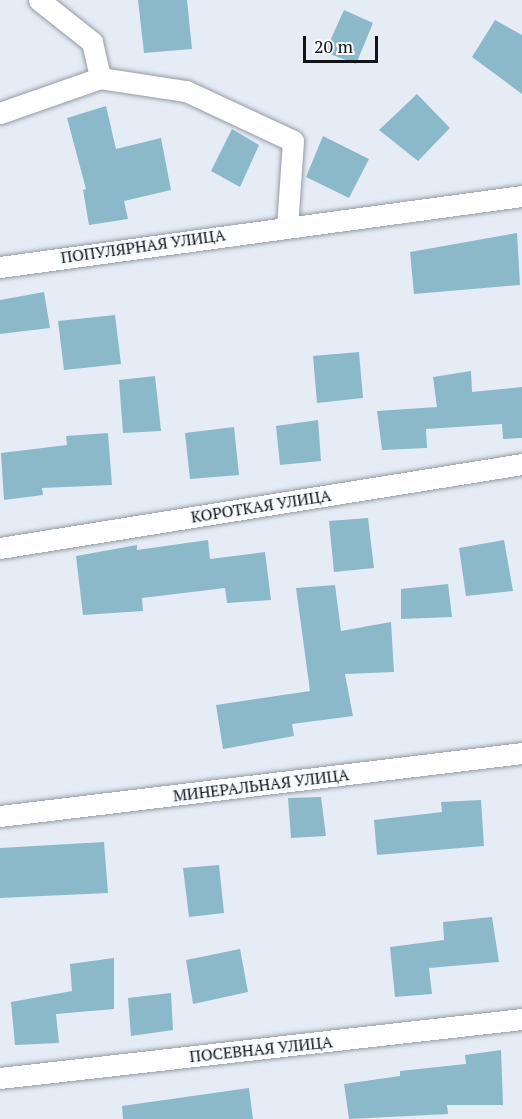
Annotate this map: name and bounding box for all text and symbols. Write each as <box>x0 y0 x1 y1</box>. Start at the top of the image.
scale bar <box>306 24 381 62</box>
text: 20 m <box>314 34 353 58</box>
street label: ПОПУЛЯРНАЯ УЛИЦА <box>59 225 227 267</box>
street label: КОРОТКАЯ УЛИЦА <box>189 485 333 527</box>
street label: МИНЕРАЛЬНАЯ УЛИЦА <box>172 765 350 805</box>
street label: ПОСЕВНАЯ УЛИЦА <box>188 1032 334 1066</box>

